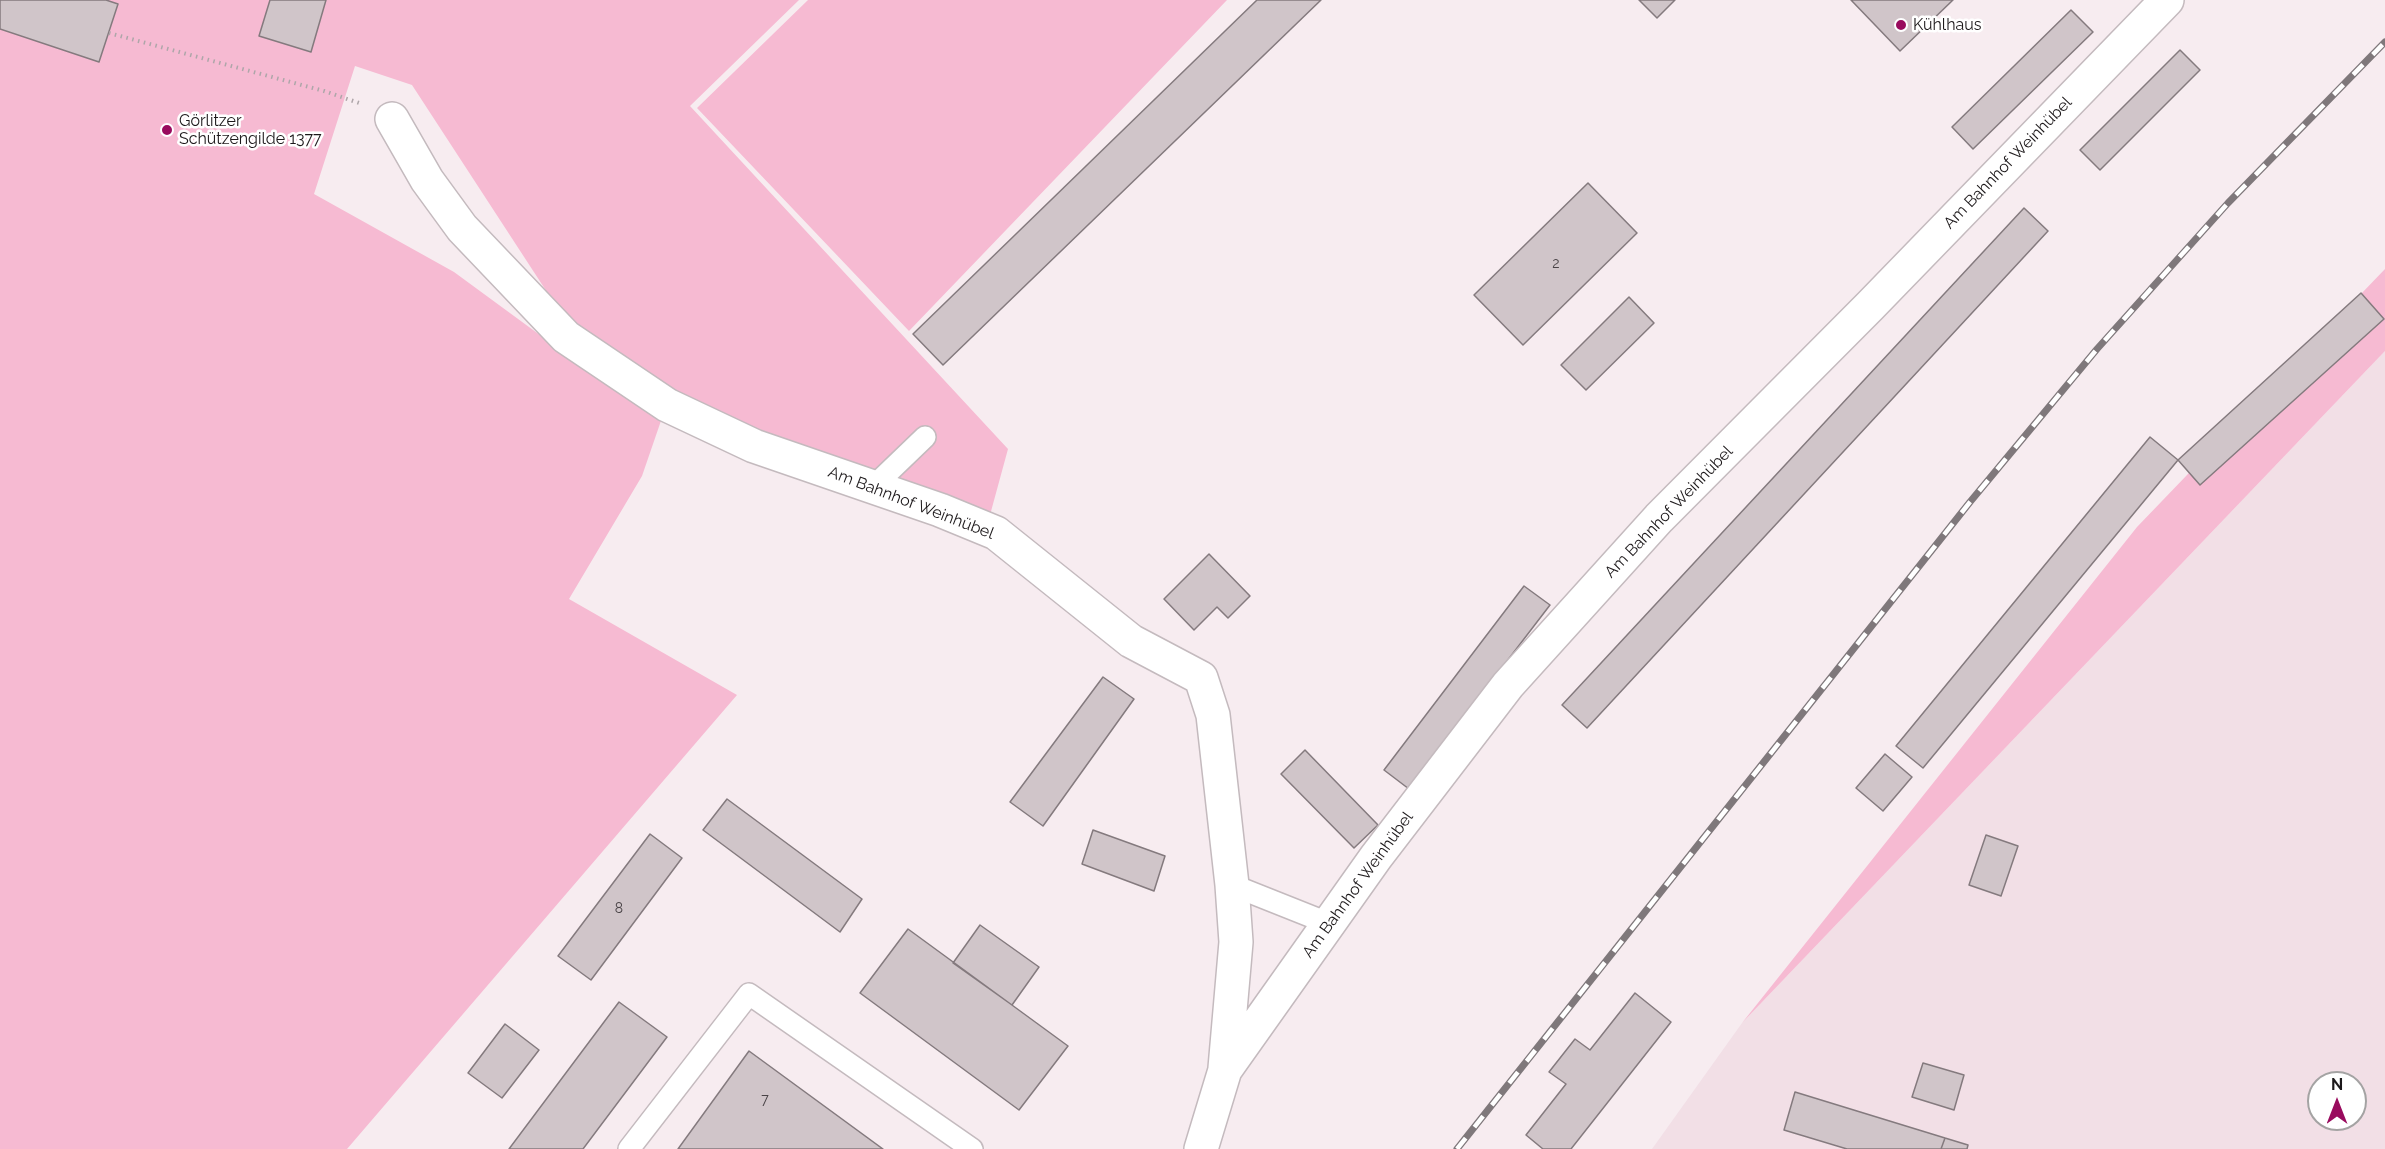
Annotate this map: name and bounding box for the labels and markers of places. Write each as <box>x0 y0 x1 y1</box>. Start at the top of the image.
place label: Kühlhaus <box>1913 15 1981 35</box>
marker: Kühlhaus <box>1894 18 1908 32</box>
place label: Görlitzer Schützengilde 1377 <box>179 111 322 149</box>
marker: Görlitzer Schützengilde 1377 <box>160 123 174 137</box>

